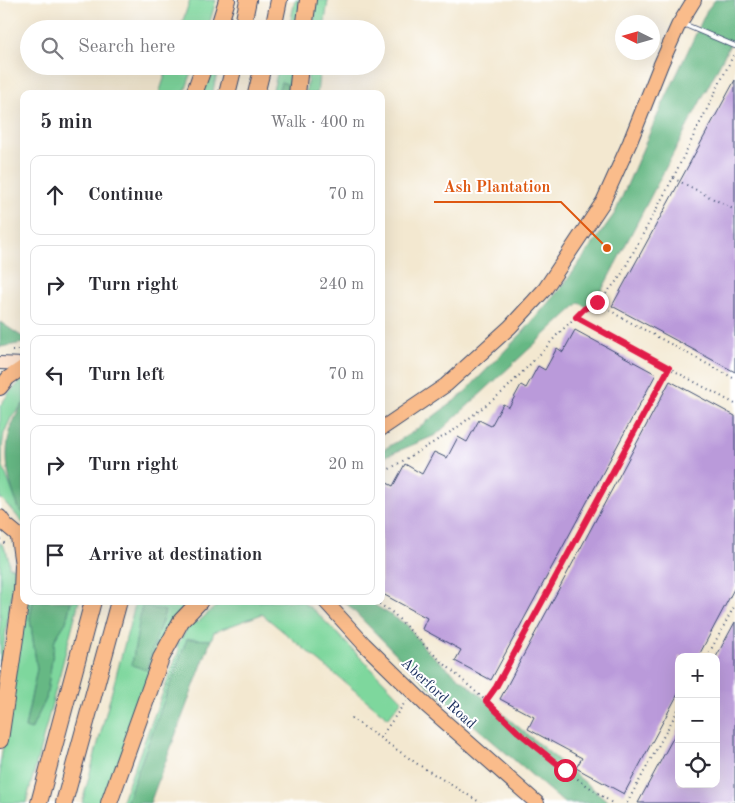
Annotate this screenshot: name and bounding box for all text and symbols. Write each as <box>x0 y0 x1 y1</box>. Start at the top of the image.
north arrow <box>615 15 660 60</box>
search box <box>20 20 385 75</box>
icon: search <box>38 34 66 62</box>
text: Search here <box>78 38 175 57</box>
text: 5 min <box>40 112 93 133</box>
text: Walk · 400 m <box>270 115 365 131</box>
callout: Ash Plantation <box>434 171 561 202</box>
text: Ash Plantation <box>443 180 551 196</box>
icon: ahead <box>41 181 69 209</box>
text: Continue <box>88 186 163 205</box>
text: 70 m <box>328 187 364 203</box>
icon: right <box>41 271 69 299</box>
text: Turn right <box>88 276 178 295</box>
text: 240 m <box>319 277 364 293</box>
route end <box>586 291 609 314</box>
icon: left <box>41 361 69 389</box>
text: Turn left <box>88 366 165 385</box>
text: 70 m <box>328 367 364 383</box>
icon: right <box>41 451 69 479</box>
text: Turn right <box>88 456 178 475</box>
text: 20 m <box>328 457 364 473</box>
icon: arrive <box>41 541 69 569</box>
text: Arrive at destination <box>88 546 262 565</box>
map controls <box>675 653 720 788</box>
button: + <box>675 653 720 698</box>
street label: Aberford Road <box>398 656 478 732</box>
button: − <box>675 698 720 743</box>
button: locate <box>675 743 720 788</box>
route start <box>554 759 577 782</box>

